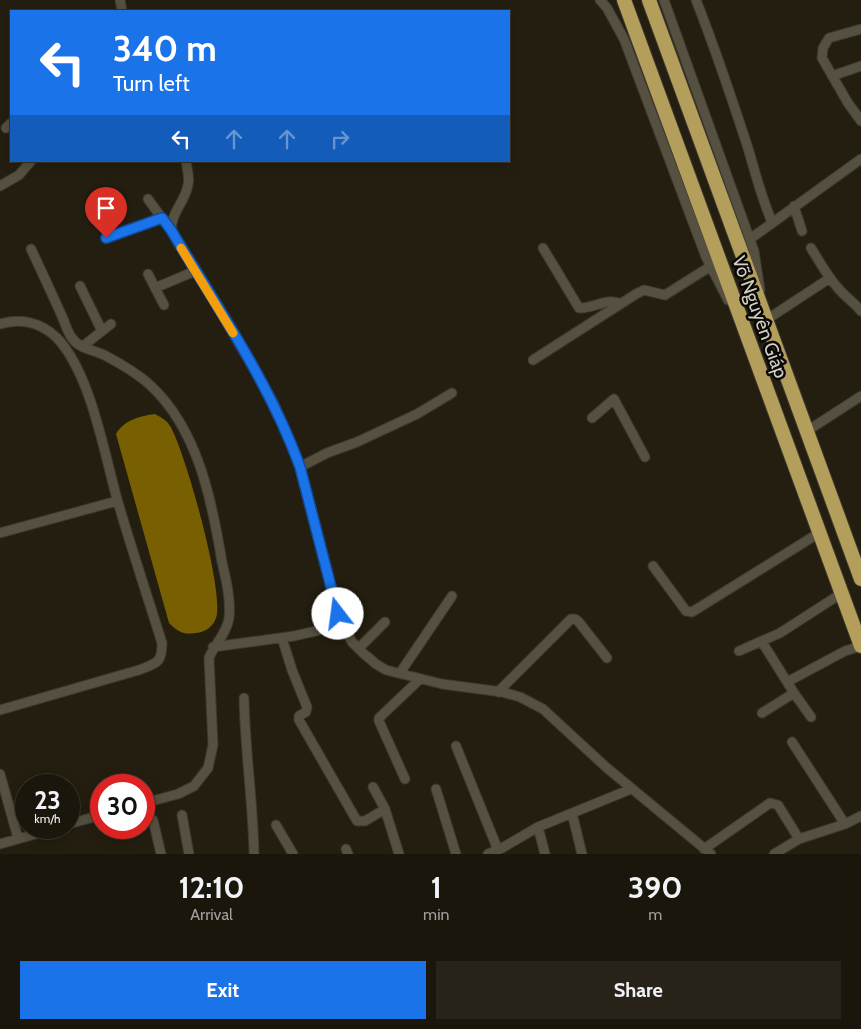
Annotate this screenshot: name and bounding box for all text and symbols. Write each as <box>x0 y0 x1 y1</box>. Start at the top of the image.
text: 340 m <box>113 27 217 70</box>
icon: left <box>30 30 95 95</box>
text: Turn left <box>113 70 190 97</box>
icon: left <box>167 125 195 153</box>
icon: ahead <box>220 125 248 153</box>
icon: ahead <box>273 125 301 153</box>
icon: right <box>326 125 354 153</box>
pin <box>85 187 127 238</box>
icon: arrive <box>92 194 120 222</box>
street label: Võ Nguyên Giáp <box>727 253 793 381</box>
position arrow <box>311 587 363 639</box>
speed limit sign: 30 <box>90 774 155 839</box>
text: 23 <box>34 785 61 815</box>
text: km/h <box>34 811 61 826</box>
text: 12:10 <box>179 869 244 906</box>
text: 1 <box>431 869 442 906</box>
text: 390 <box>628 869 682 906</box>
text: Arrival <box>190 905 233 924</box>
text: min <box>423 905 449 924</box>
text: m <box>648 905 662 924</box>
button: Exit <box>20 961 426 1019</box>
button: Share <box>436 961 841 1019</box>

